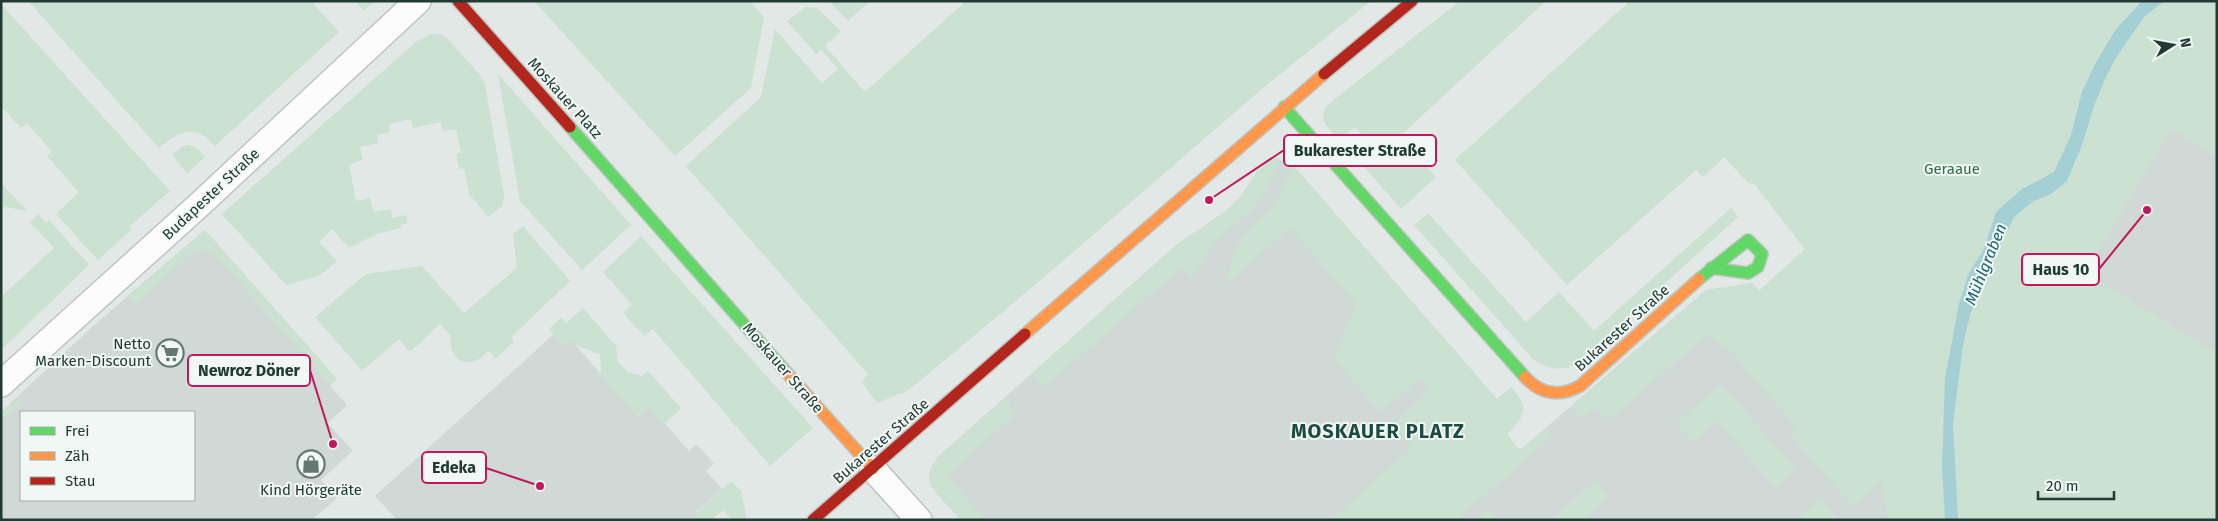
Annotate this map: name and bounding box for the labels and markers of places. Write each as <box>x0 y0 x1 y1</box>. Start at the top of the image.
callout: Bukarester Straße <box>1284 135 1436 166</box>
callout: Haus 10 <box>2022 254 2099 285</box>
place label: Netto Marken-Discount <box>35 335 152 370</box>
supermarket icon: Netto Marken-Discount <box>155 338 185 368</box>
callout: Newroz Döner <box>188 355 310 386</box>
shop icon: Kind Hörgeräte <box>296 449 326 479</box>
callout: Edeka <box>422 452 486 483</box>
place label: Kind Hörgeräte <box>260 481 362 499</box>

